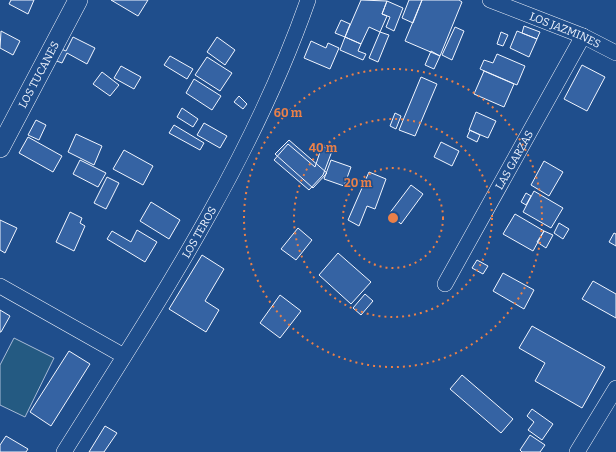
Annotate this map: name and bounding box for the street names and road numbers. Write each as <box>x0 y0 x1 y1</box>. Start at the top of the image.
street label: LOS JAZMINES <box>528 10 603 51</box>
street label: LOS TUCANES <box>16 39 62 110</box>
street label: LAS GARZAS <box>493 128 536 192</box>
street label: LOS TEROS <box>180 204 219 261</box>

